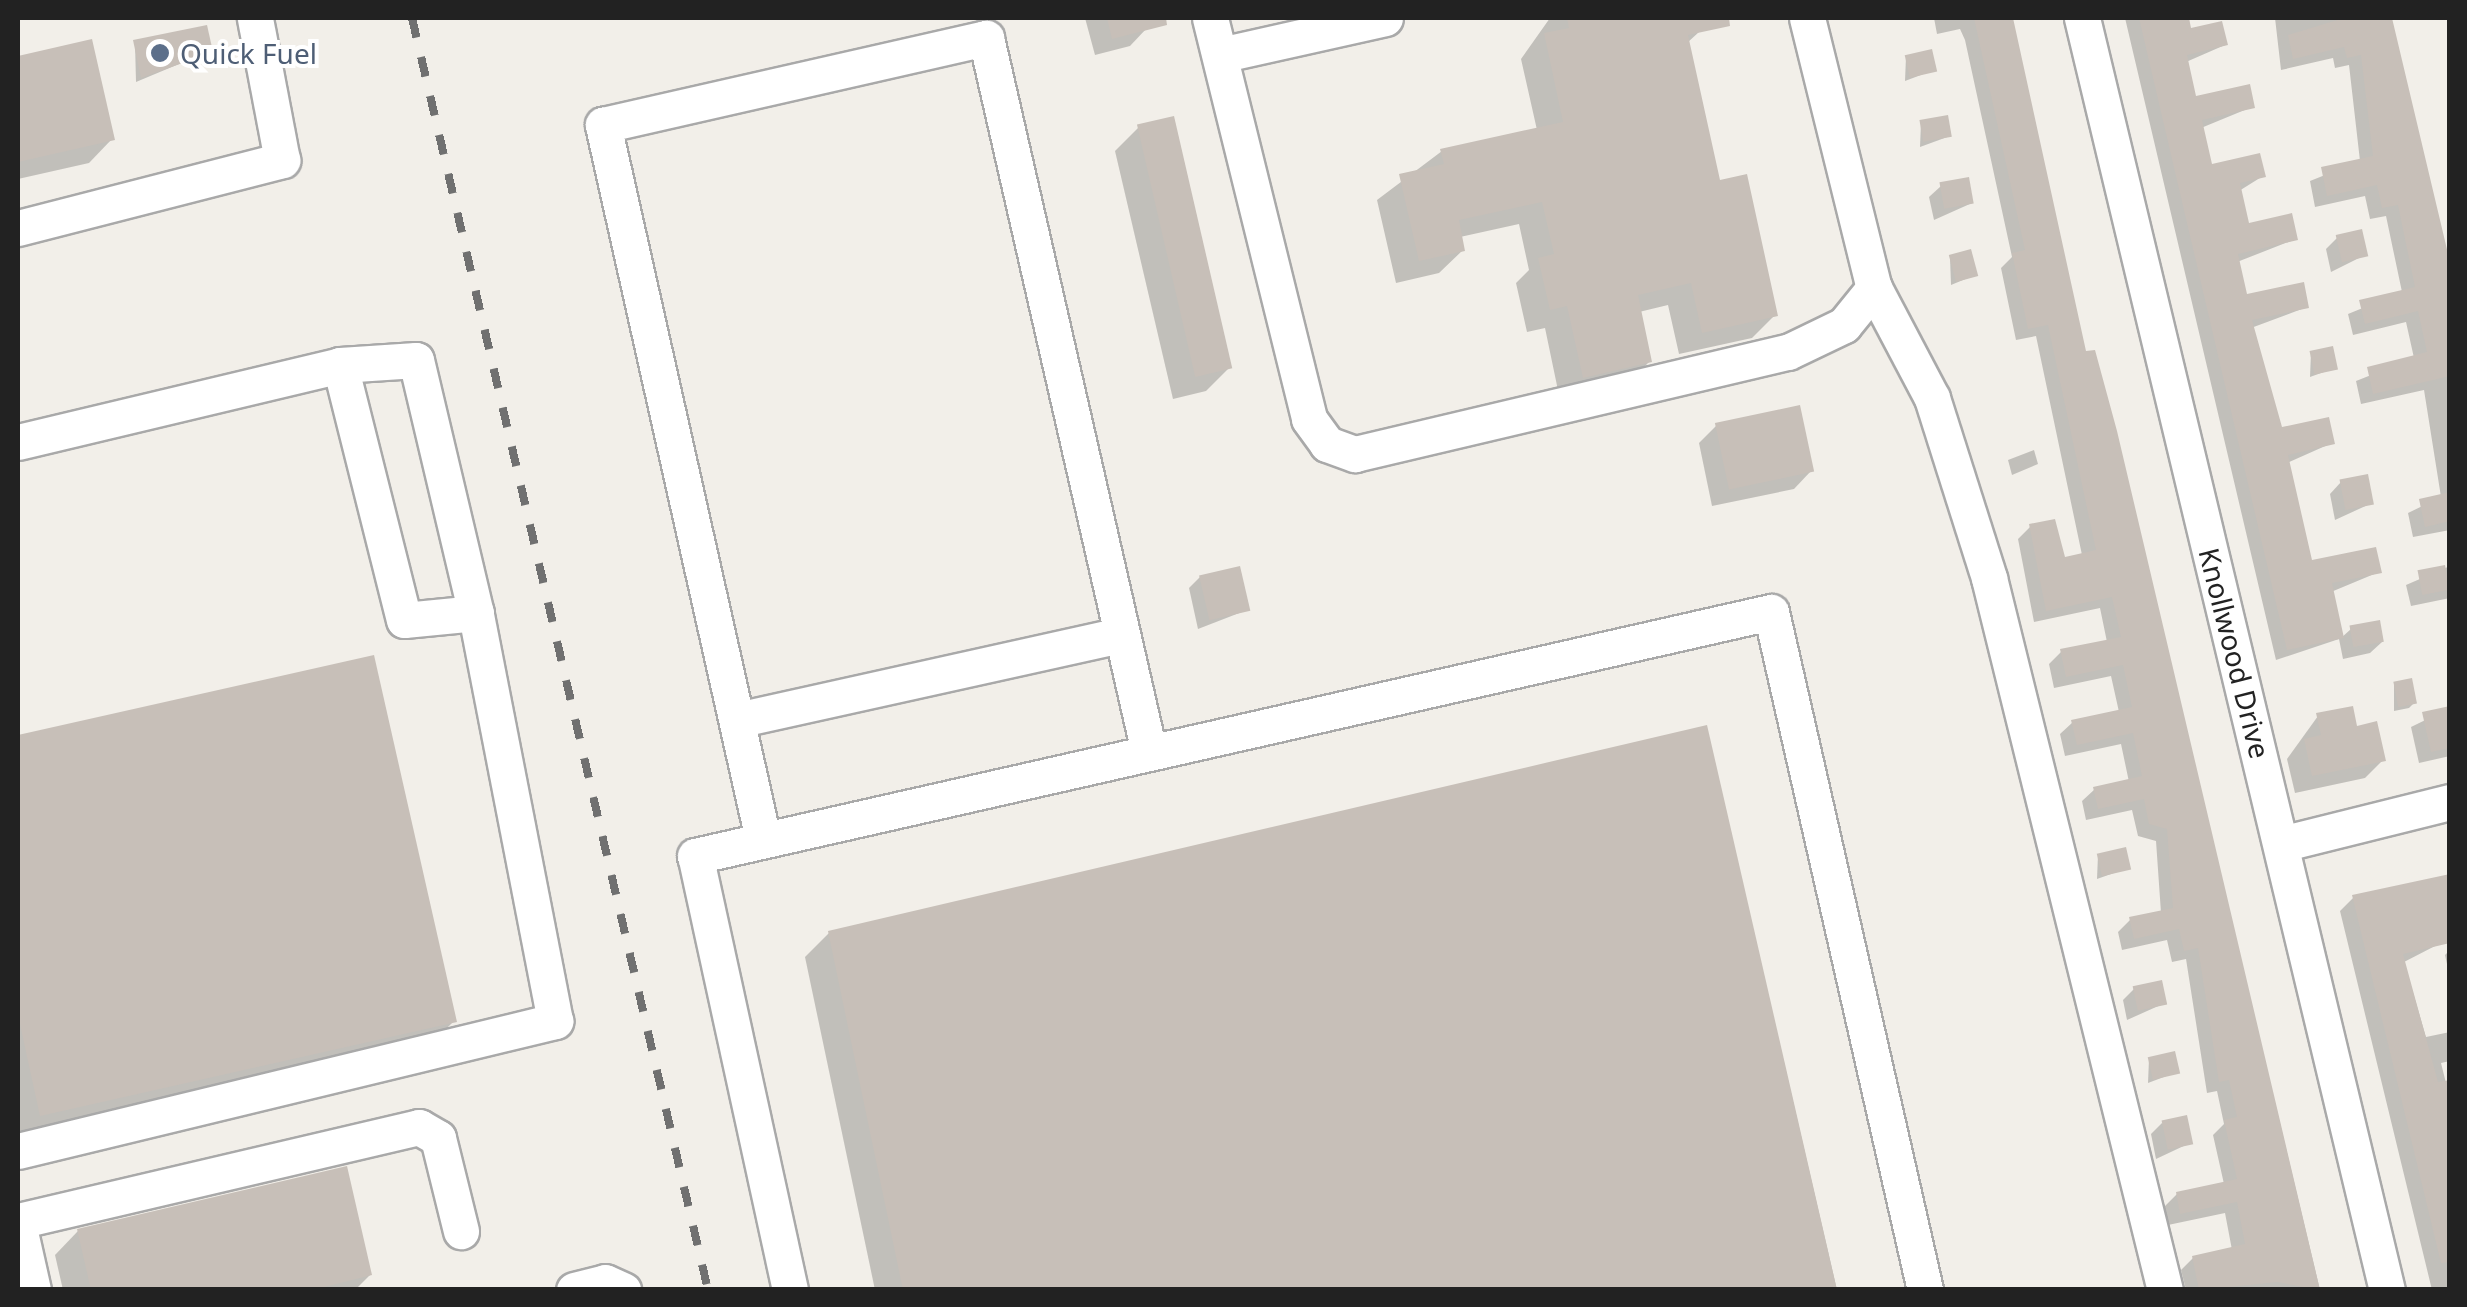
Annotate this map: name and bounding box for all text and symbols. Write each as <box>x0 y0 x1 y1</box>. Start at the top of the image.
place label: Quick Fuel <box>180 36 317 70</box>
marker: Quick Fuel <box>149 42 171 64</box>
street label: Knollwood Drive <box>2193 544 2277 762</box>

